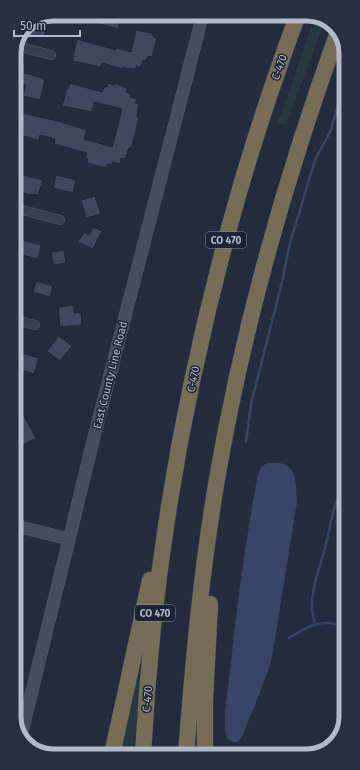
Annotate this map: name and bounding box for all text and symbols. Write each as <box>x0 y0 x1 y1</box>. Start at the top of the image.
scale bar <box>14 12 80 38</box>
text: 50 m <box>20 19 46 33</box>
street label: C-470 <box>269 53 290 82</box>
road number: CO 470 <box>206 232 246 248</box>
street label: East County Line Road <box>91 320 130 430</box>
street label: C-470 <box>185 365 202 393</box>
road number: CO 470 <box>135 605 175 621</box>
street label: C-470 <box>140 685 155 713</box>

